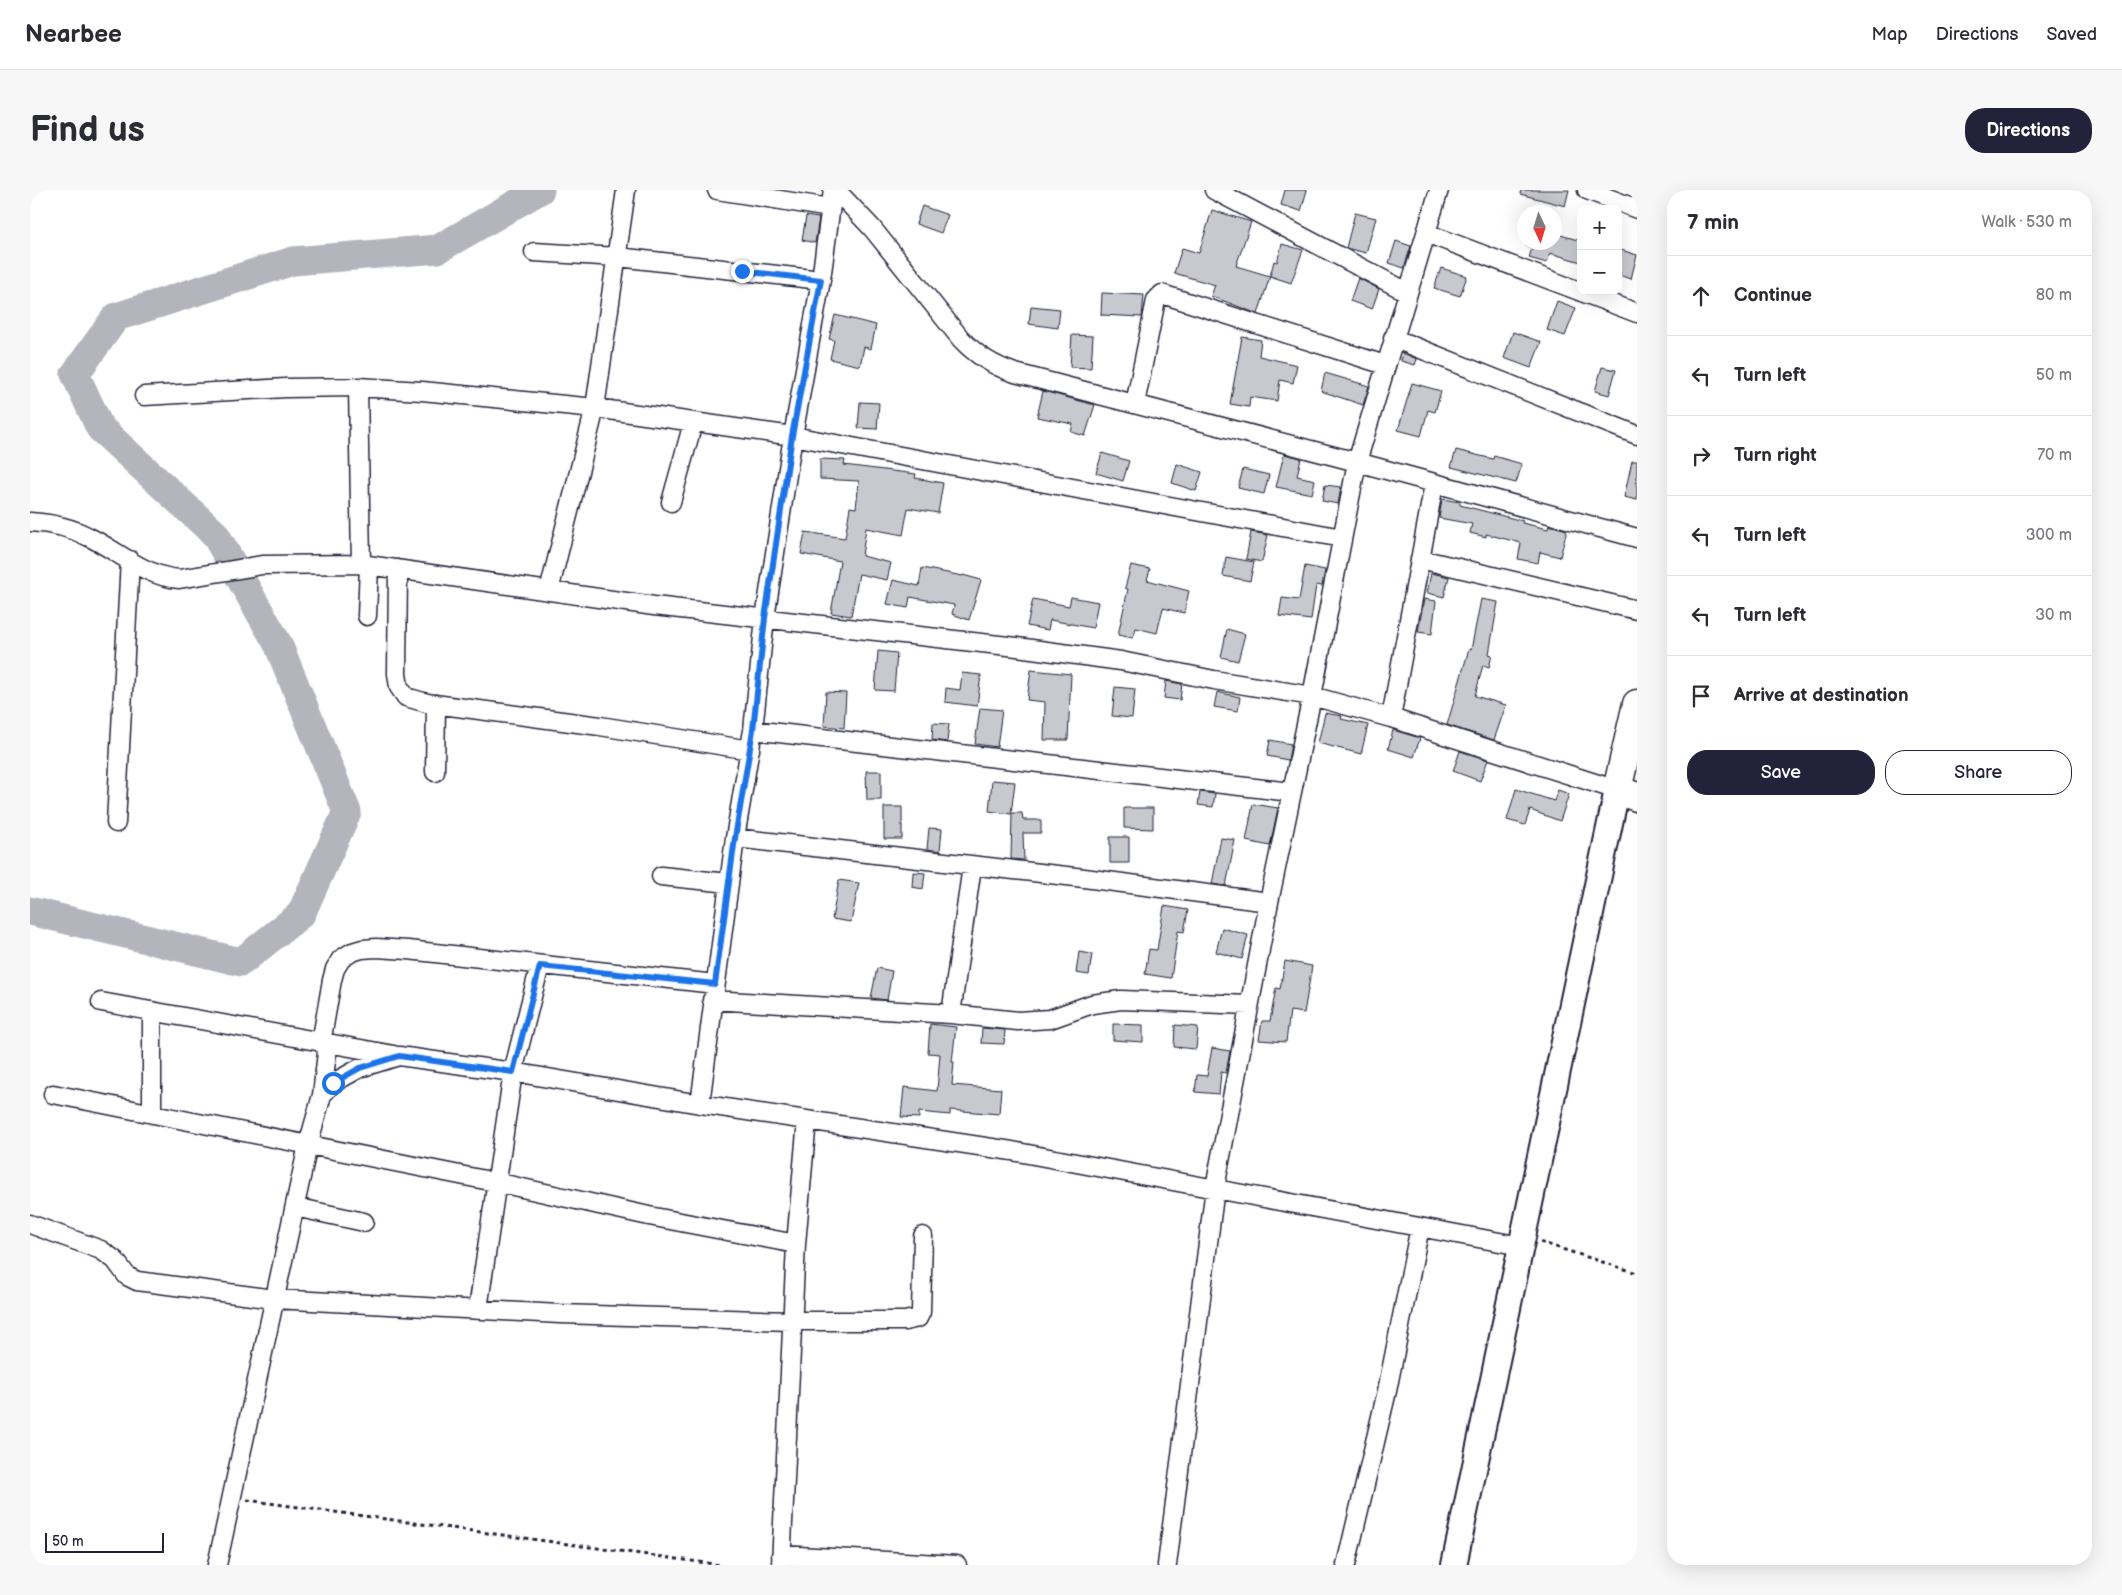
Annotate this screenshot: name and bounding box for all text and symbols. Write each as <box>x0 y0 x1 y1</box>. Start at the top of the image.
text: Nearbee <box>25 20 122 49</box>
text: Map <box>1872 24 1908 45</box>
text: Directions <box>1936 24 2018 45</box>
text: Saved <box>2046 24 2097 45</box>
button: Directions <box>1965 108 2092 153</box>
text: Find us <box>30 109 145 152</box>
north arrow <box>1517 205 1562 250</box>
map controls <box>1577 205 1622 295</box>
button: + <box>1577 205 1622 250</box>
text: 7 min <box>1687 210 1739 235</box>
text: Walk · 530 m <box>1981 213 2072 232</box>
button: − <box>1577 250 1622 295</box>
route end <box>731 260 754 283</box>
icon: ahead <box>1687 282 1715 310</box>
text: Continue <box>1734 284 1812 307</box>
text: 80 m <box>2036 286 2072 305</box>
icon: left <box>1687 362 1715 390</box>
text: Turn left <box>1734 364 1806 387</box>
text: 50 m <box>2036 366 2072 385</box>
icon: right <box>1687 442 1715 470</box>
text: Turn right <box>1734 444 1817 467</box>
text: 70 m <box>2037 446 2072 465</box>
icon: left <box>1687 522 1715 550</box>
text: Turn left <box>1734 524 1806 547</box>
text: 300 m <box>2026 526 2072 545</box>
icon: left <box>1687 602 1715 630</box>
text: Turn left <box>1734 604 1806 627</box>
text: 30 m <box>2035 606 2072 625</box>
icon: arrive <box>1687 682 1715 710</box>
text: Arrive at destination <box>1734 684 1909 707</box>
button: Save <box>1687 750 1875 795</box>
button: Share <box>1885 750 2072 795</box>
route start <box>322 1072 345 1095</box>
scale bar <box>45 1530 164 1553</box>
text: 50 m <box>52 1533 84 1550</box>

